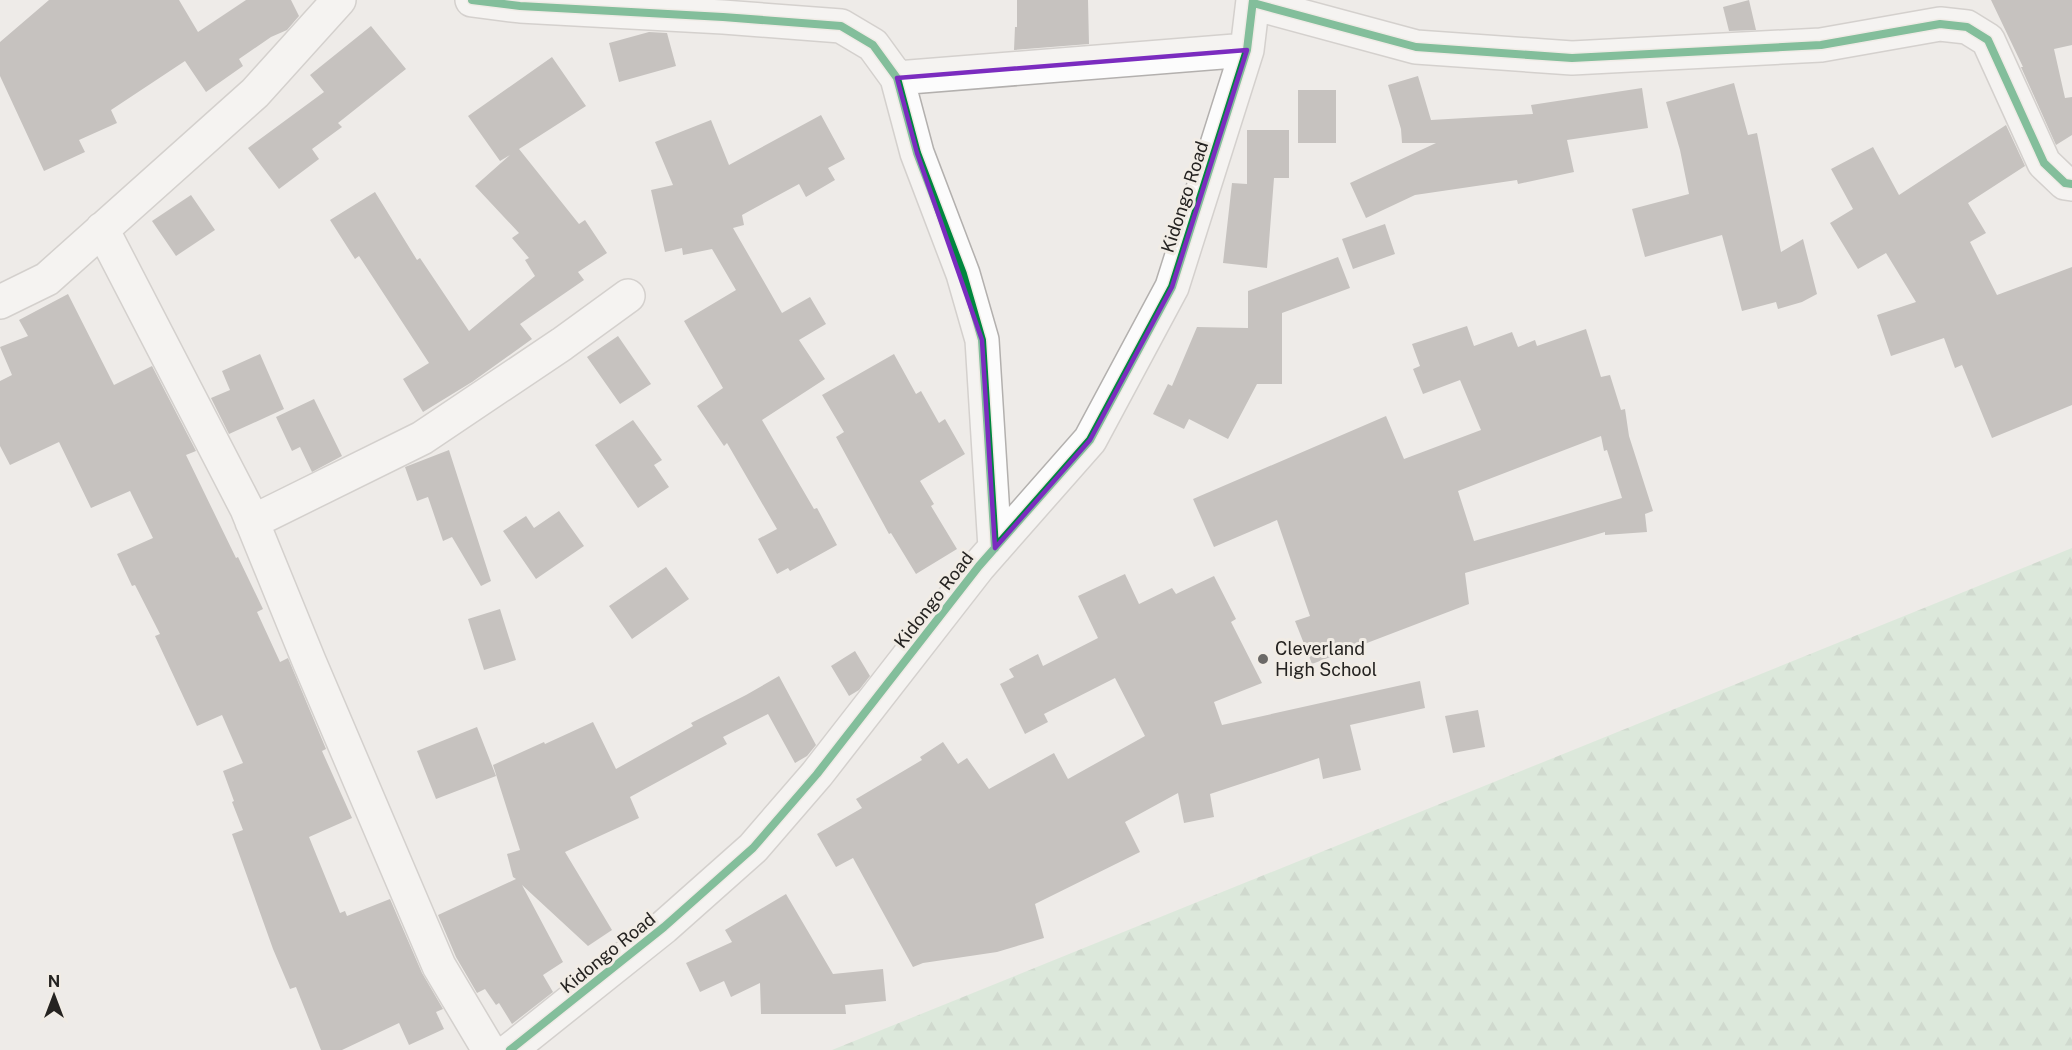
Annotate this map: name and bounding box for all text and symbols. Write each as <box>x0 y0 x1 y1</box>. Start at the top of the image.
street label: Kidongo Road <box>1157 138 1212 255</box>
street label: Kidongo Road <box>890 548 978 652</box>
place label: Cleverland High School <box>1275 638 1377 680</box>
marker: Cleverland High School <box>1256 652 1270 666</box>
street label: Kidongo Road <box>556 908 659 997</box>
north arrow <box>24 966 84 1026</box>
text: N <box>48 972 60 991</box>

